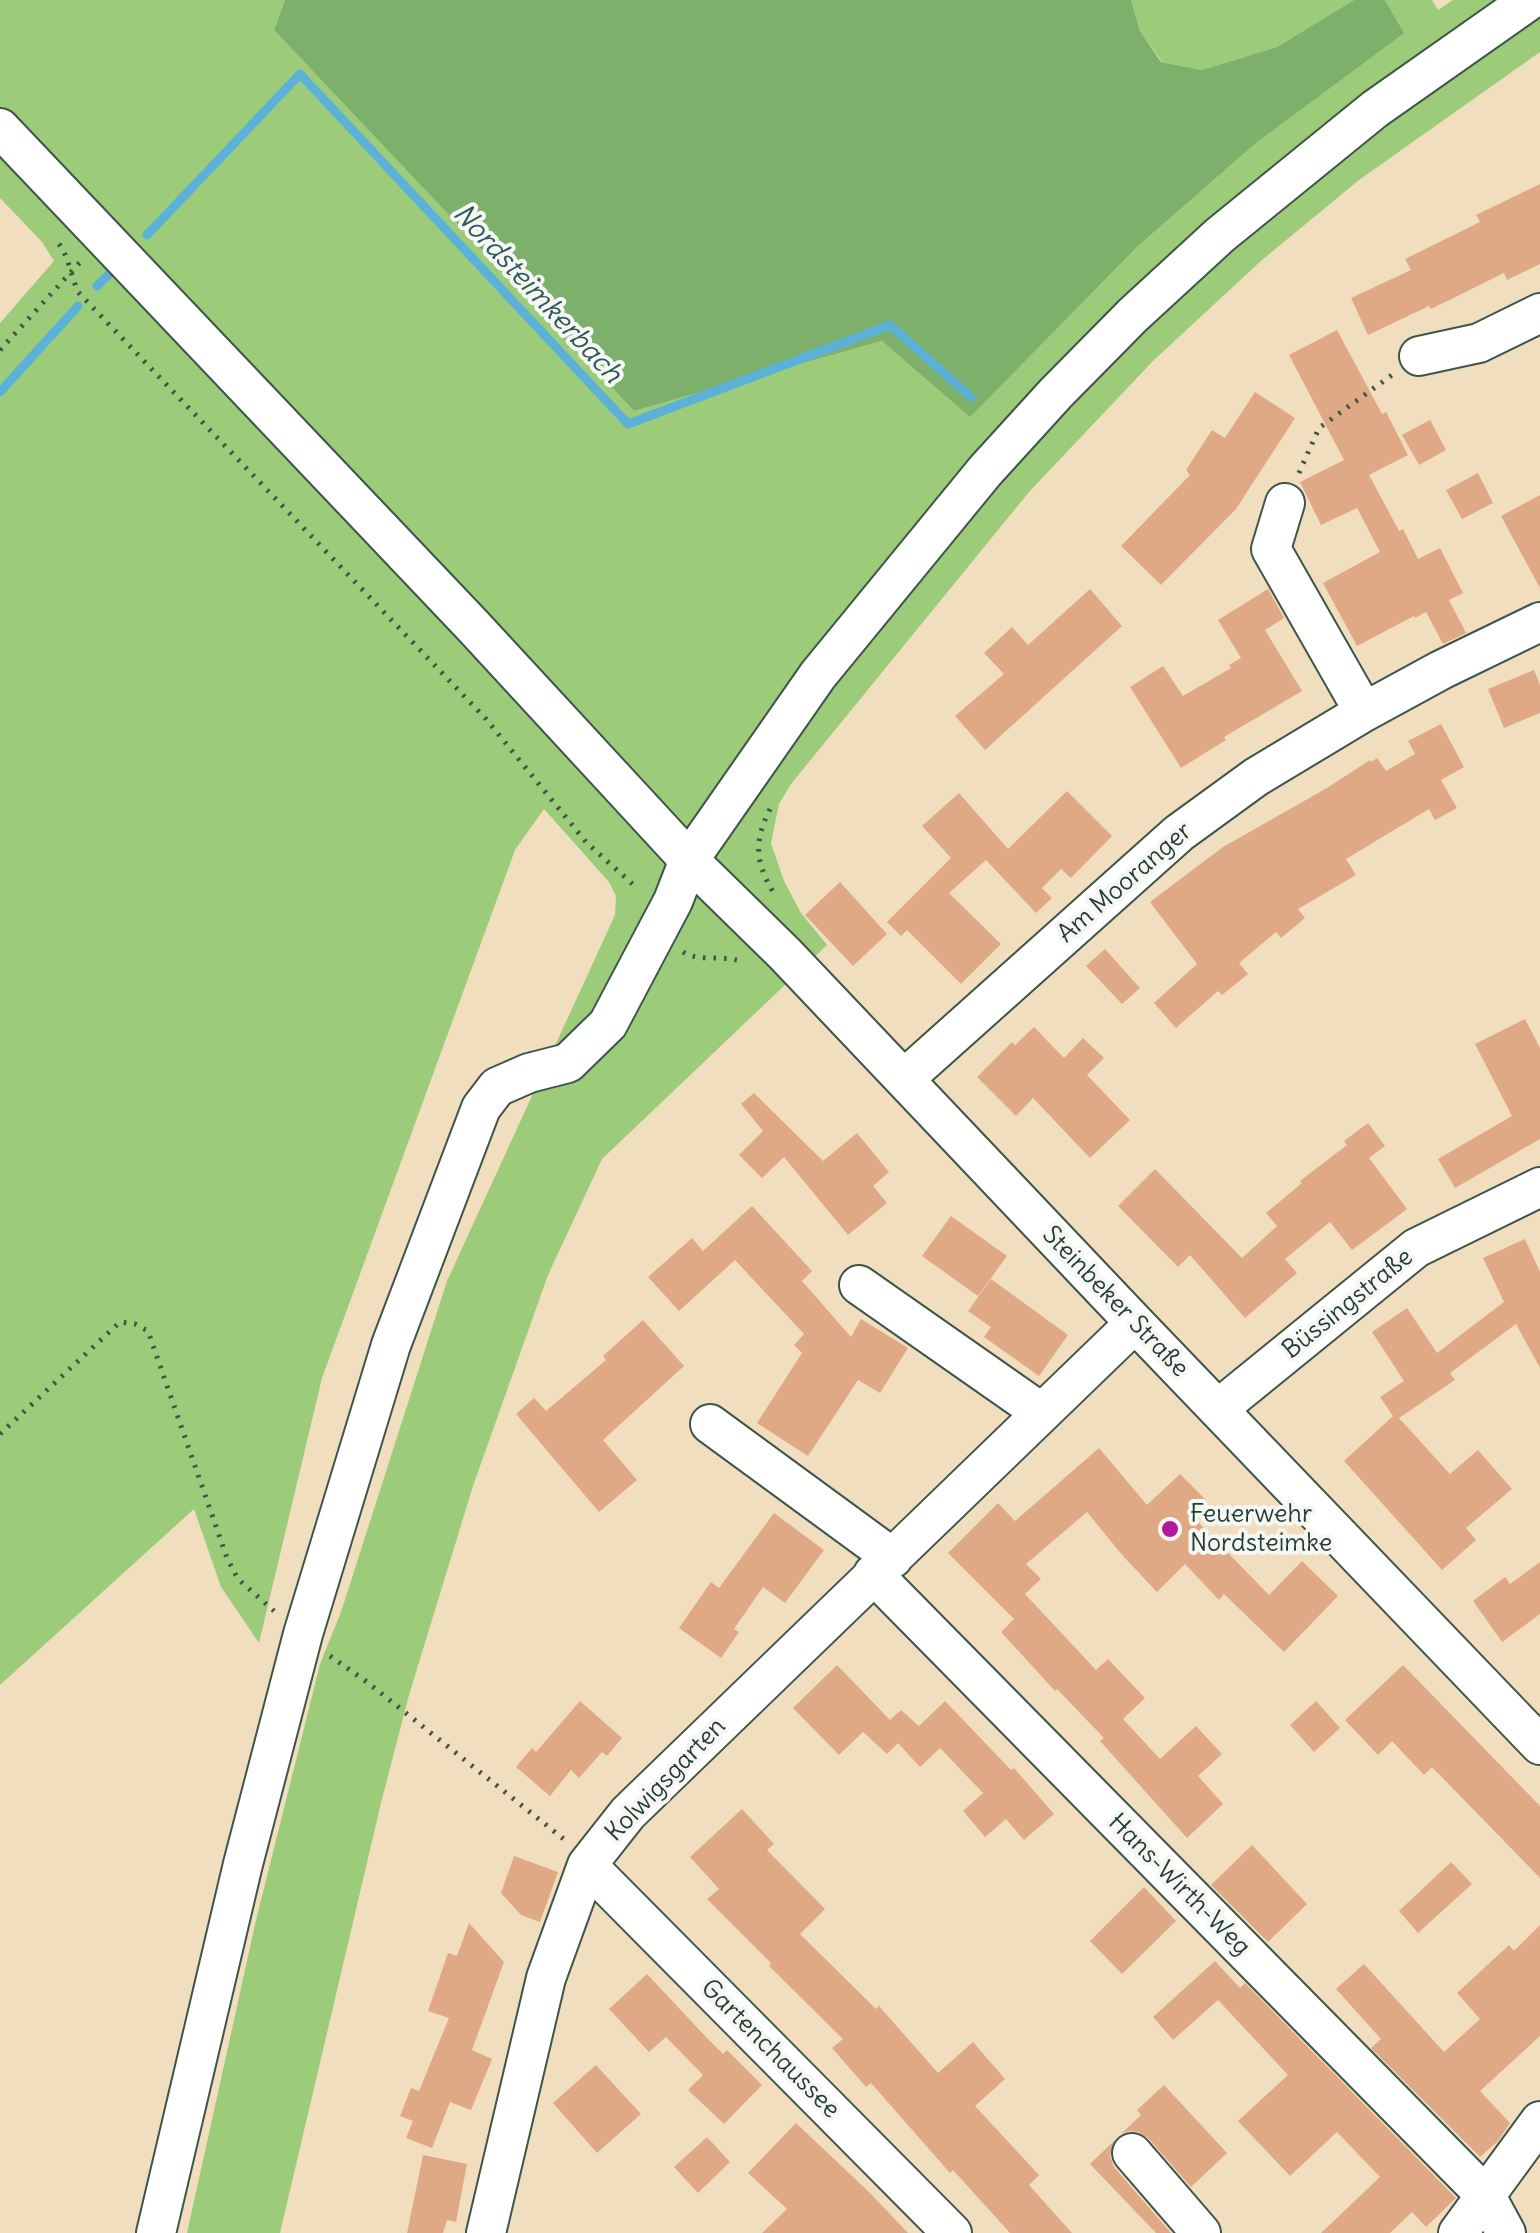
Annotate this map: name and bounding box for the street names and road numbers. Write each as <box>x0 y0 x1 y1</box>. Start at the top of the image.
street label: Am Mooranger <box>1052 816 1198 950</box>
street label: Steinbeker Straße <box>1036 1220 1194 1384</box>
street label: Büssingstraße <box>1277 1242 1419 1366</box>
street label: Kolwigsgarten <box>600 1712 732 1848</box>
street label: Hans-Wirth-Weg <box>1102 1808 1256 1962</box>
street label: Gartenchaussee <box>694 1973 846 2125</box>

